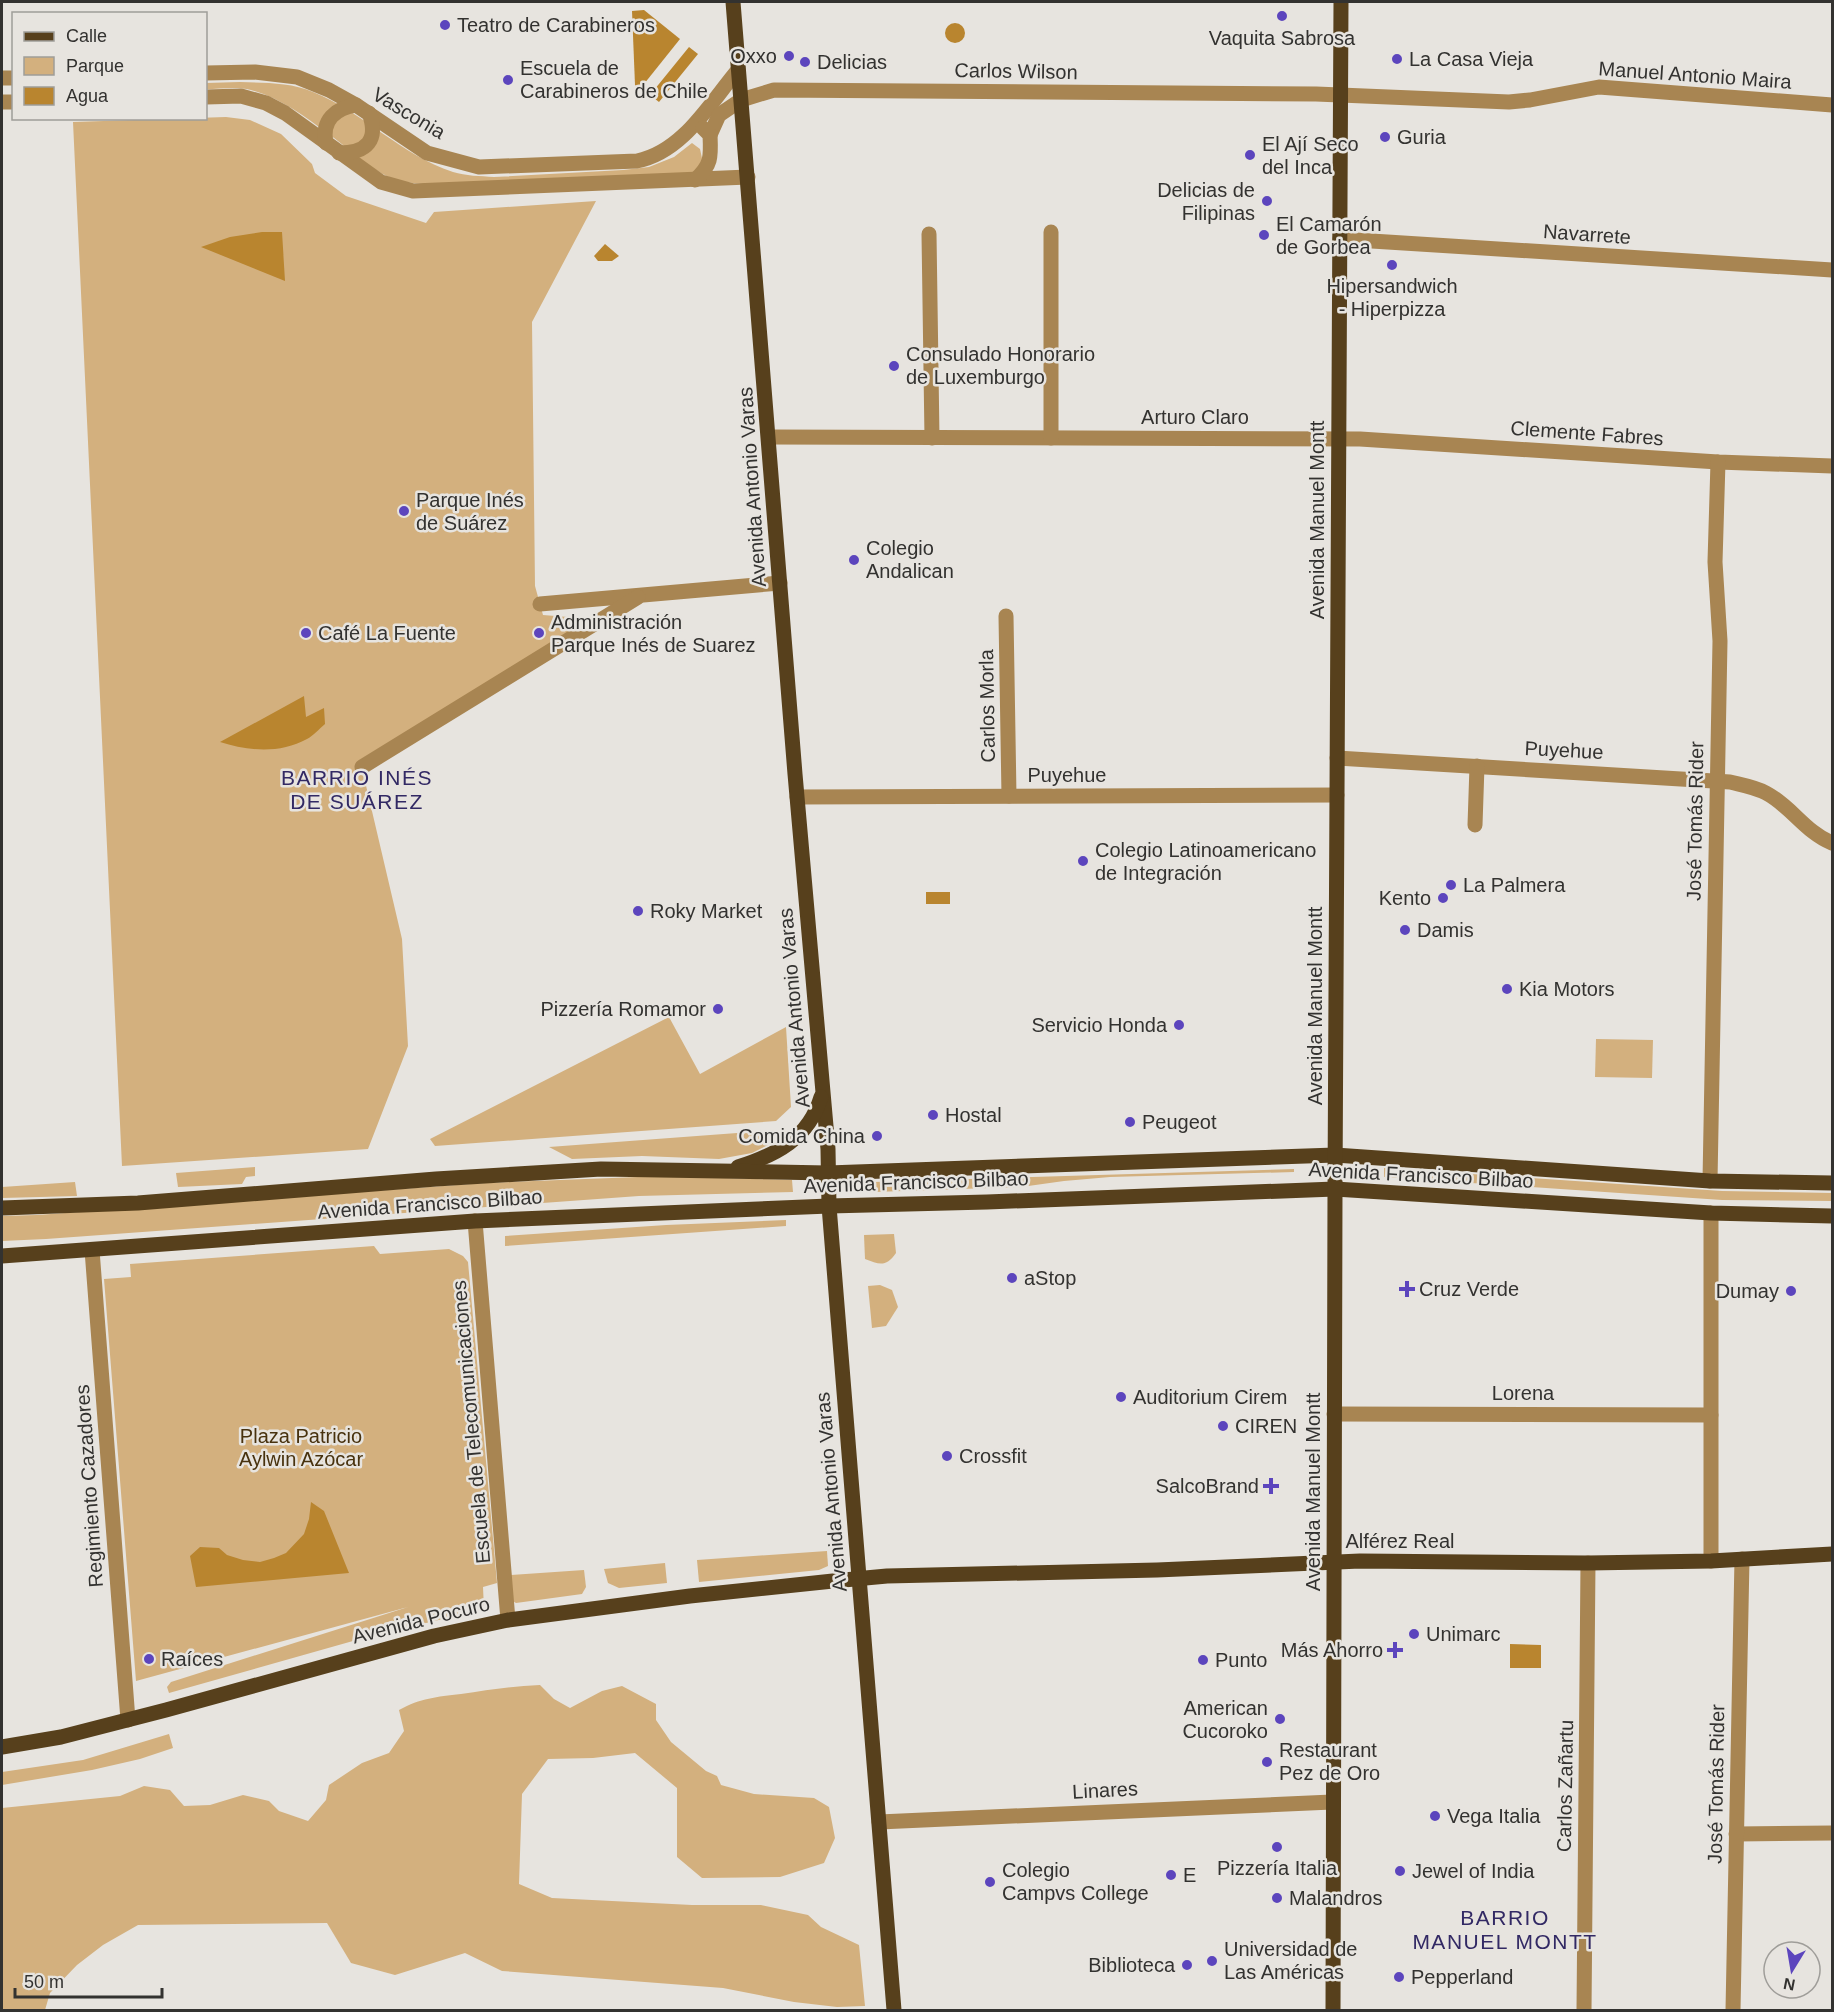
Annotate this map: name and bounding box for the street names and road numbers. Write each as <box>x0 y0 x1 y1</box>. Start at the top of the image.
street label: Manuel Antonio Maira <box>1598 57 1793 93</box>
street label: Carlos Wilson <box>954 59 1078 83</box>
street label: Vasconia <box>369 83 450 144</box>
street label: Navarrete <box>1542 220 1632 248</box>
street label: Avenida Antonio Varas <box>734 386 770 588</box>
street label: Arturo Claro <box>1141 406 1249 428</box>
street label: Clemente Fabres <box>1510 417 1664 449</box>
street label: Avenida Manuel Montt <box>1306 420 1328 619</box>
street label: Carlos Morla <box>975 648 999 763</box>
street label: Puyehue <box>1524 737 1604 763</box>
street label: José Tomás Rider <box>1683 741 1707 901</box>
street label: Puyehue <box>1028 764 1106 786</box>
street label: Avenida Manuel Montt <box>1304 906 1326 1105</box>
street label: Avenida Antonio Varas <box>774 907 814 1109</box>
street label: Avenida Francisco Bilbao <box>1308 1158 1534 1192</box>
street label: Avenida Francisco Bilbao <box>803 1167 1029 1197</box>
street label: Avenida Francisco Bilbao <box>317 1185 543 1223</box>
street label: Escuela de Telecomunicaciones <box>448 1279 494 1565</box>
street label: Lorena <box>1492 1382 1555 1404</box>
street label: Regimiento Cazadores <box>71 1384 107 1588</box>
street label: Avenida Antonio Varas <box>811 1391 851 1593</box>
street label: Avenida Manuel Montt <box>1302 1392 1324 1591</box>
street label: Alférez Real <box>1346 1530 1454 1552</box>
street label: Avenida Pocuro <box>350 1592 492 1648</box>
street label: José Tomás Rider <box>1704 1704 1728 1864</box>
street label: Carlos Zañartu <box>1553 1720 1577 1852</box>
street label: Linares <box>1072 1777 1138 1803</box>

